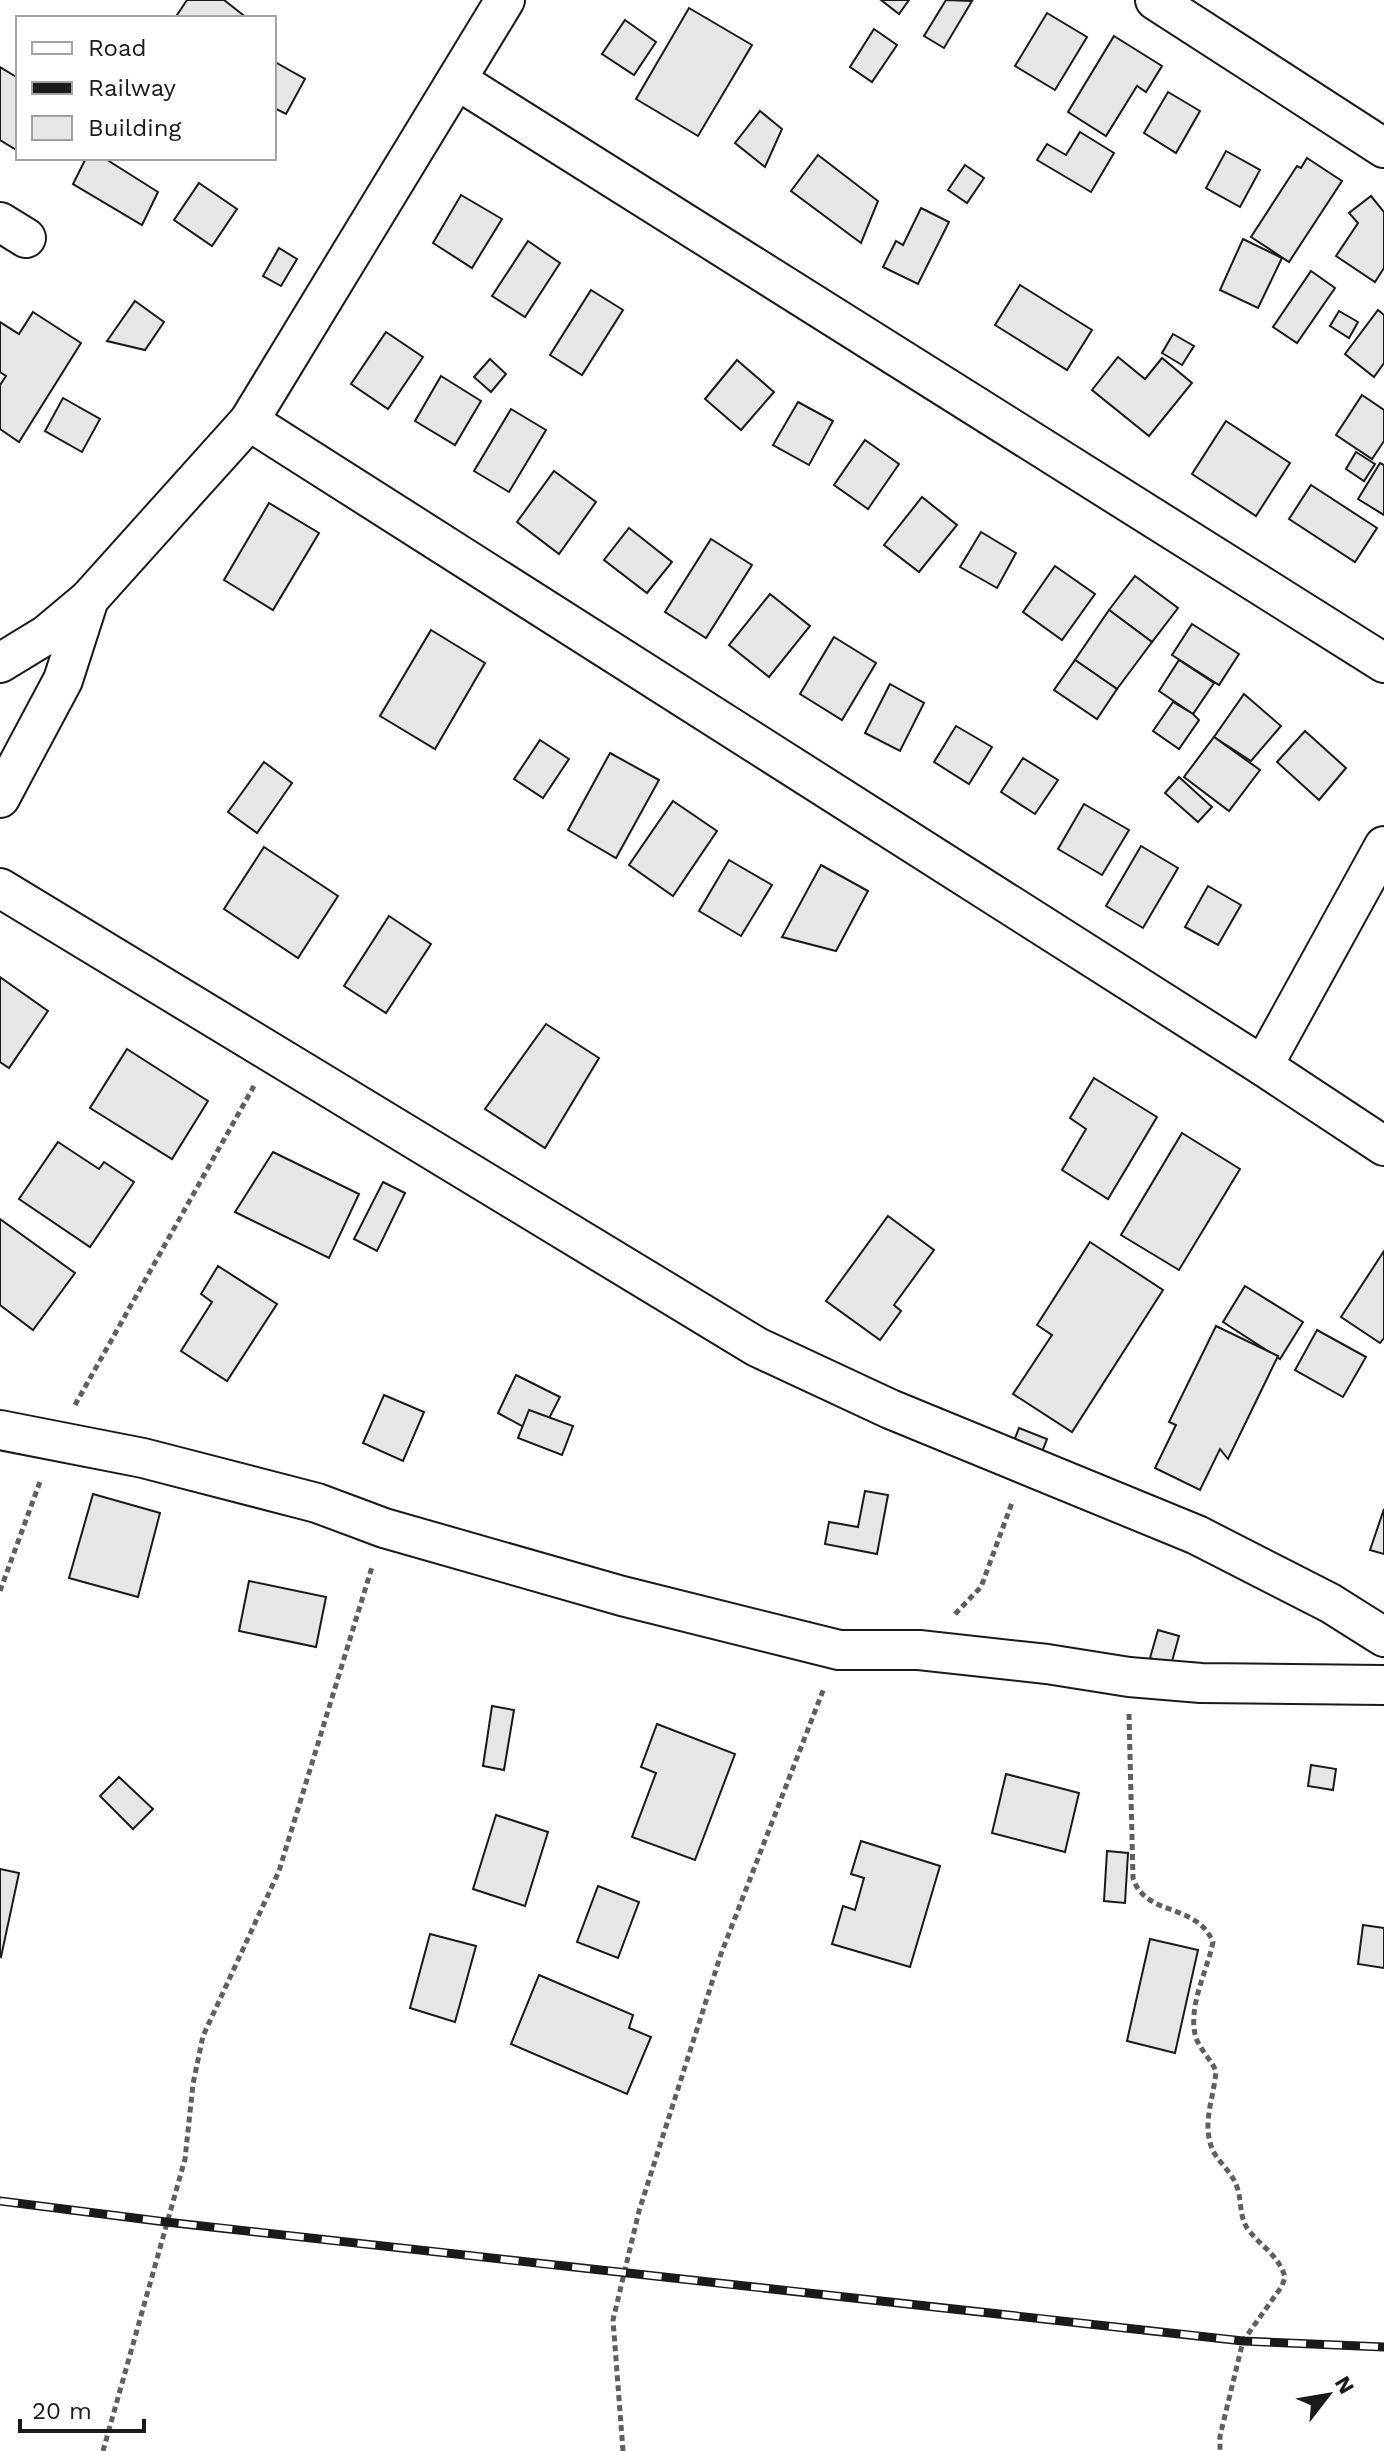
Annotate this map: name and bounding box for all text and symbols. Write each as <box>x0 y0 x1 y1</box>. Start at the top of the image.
legend <box>16 16 276 160</box>
text: Road <box>88 34 147 62</box>
text: Railway <box>88 74 177 102</box>
text: Building <box>88 114 181 142</box>
north arrow <box>1288 2355 1368 2435</box>
text: N <box>1330 2372 1360 2398</box>
scale bar <box>20 2383 144 2433</box>
text: 20 m <box>32 2397 92 2425</box>

